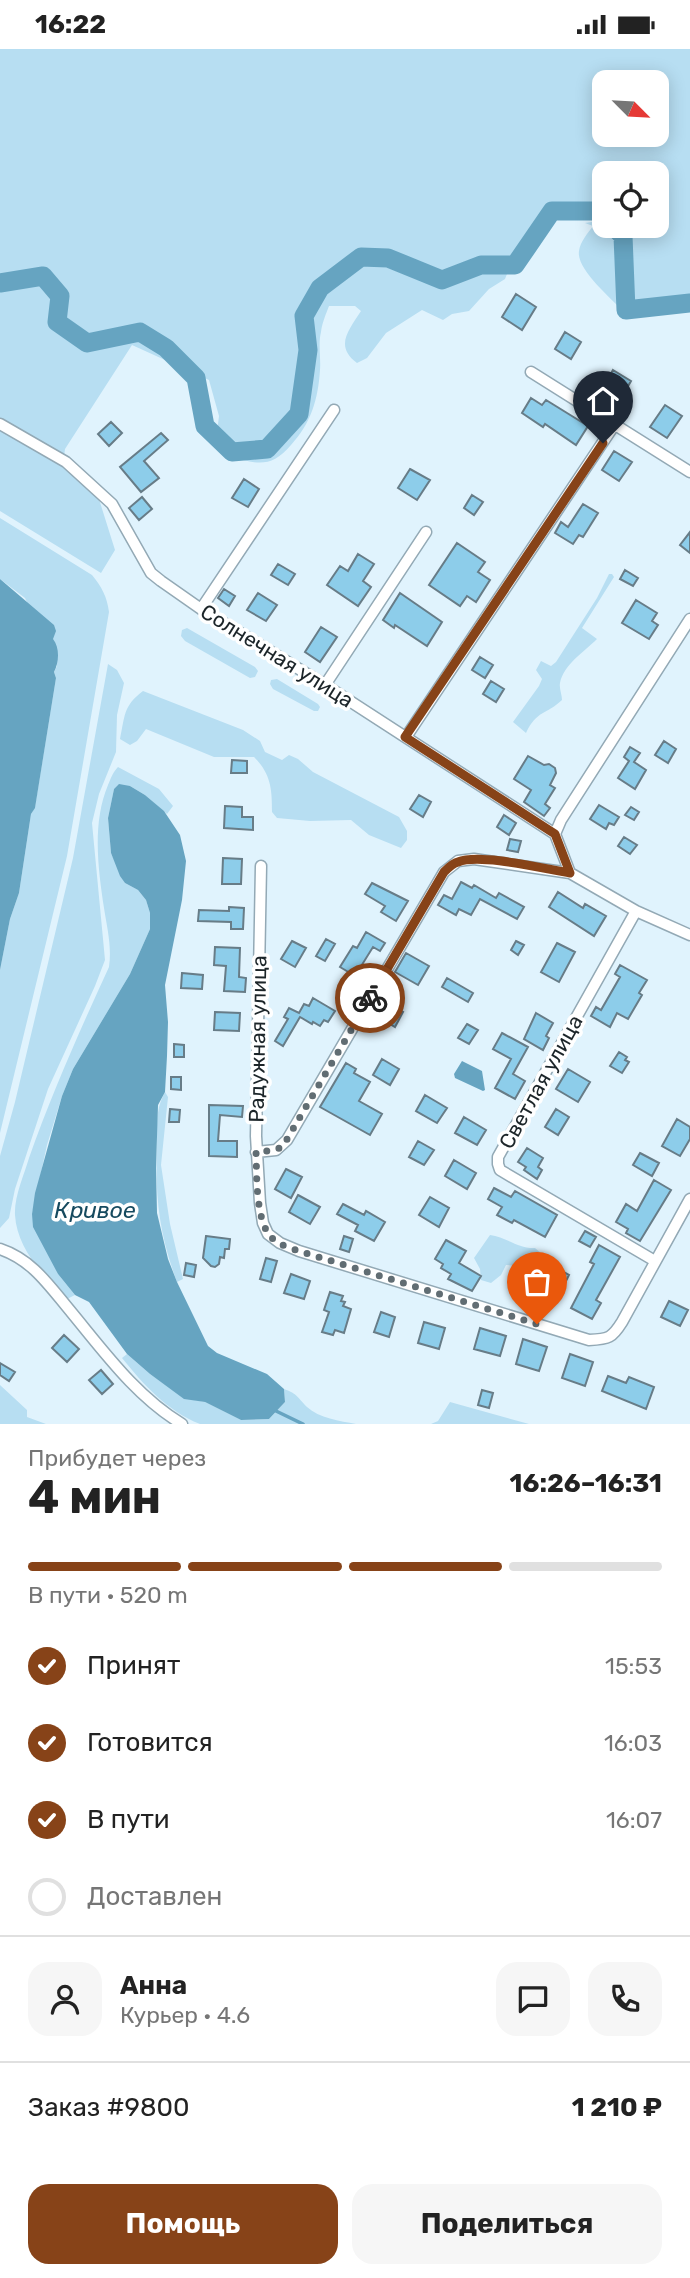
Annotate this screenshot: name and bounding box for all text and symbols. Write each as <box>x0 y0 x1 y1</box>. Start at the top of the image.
text: 16:22 <box>35 9 106 40</box>
north arrow <box>592 70 668 147</box>
map controls <box>592 70 669 238</box>
button: locate <box>592 161 669 238</box>
pin <box>573 371 633 443</box>
icon: home <box>584 382 622 420</box>
street label: Солнечная улица <box>196 598 358 713</box>
street label: Радужная улица <box>244 955 271 1123</box>
courier <box>335 963 405 1033</box>
icon: bike <box>351 979 389 1017</box>
street label: Светлая улица <box>494 1011 588 1153</box>
water label: Кривое <box>54 1196 136 1224</box>
pin <box>507 1252 567 1324</box>
icon: bag <box>518 1263 556 1301</box>
text: Прибудет через <box>28 1444 206 1472</box>
text: 16:26–16:31 <box>510 1468 662 1499</box>
text: 4 мин <box>28 1470 161 1525</box>
text: В пути · 520 m <box>28 1581 188 1609</box>
icon: check <box>28 1647 66 1685</box>
text: Принят <box>87 1650 180 1681</box>
text: 15:53 <box>605 1652 662 1680</box>
icon: check <box>28 1724 66 1762</box>
text: Готовится <box>87 1727 213 1758</box>
text: 16:03 <box>604 1729 662 1757</box>
icon: check <box>28 1801 66 1839</box>
text: В пути <box>87 1804 170 1835</box>
text: 16:07 <box>606 1806 662 1834</box>
text: Доставлен <box>87 1881 222 1912</box>
button: person <box>28 1962 102 2036</box>
button: chat <box>496 1962 570 2036</box>
button: phone <box>588 1962 662 2036</box>
text: Анна <box>120 1970 187 2001</box>
text: Курьер · 4.6 <box>120 2001 250 2029</box>
text: Заказ #9800 <box>28 2092 190 2123</box>
text: 1 210 ₽ <box>572 2092 662 2123</box>
button: Помощь <box>28 2184 338 2264</box>
button: Поделиться <box>352 2184 662 2264</box>

